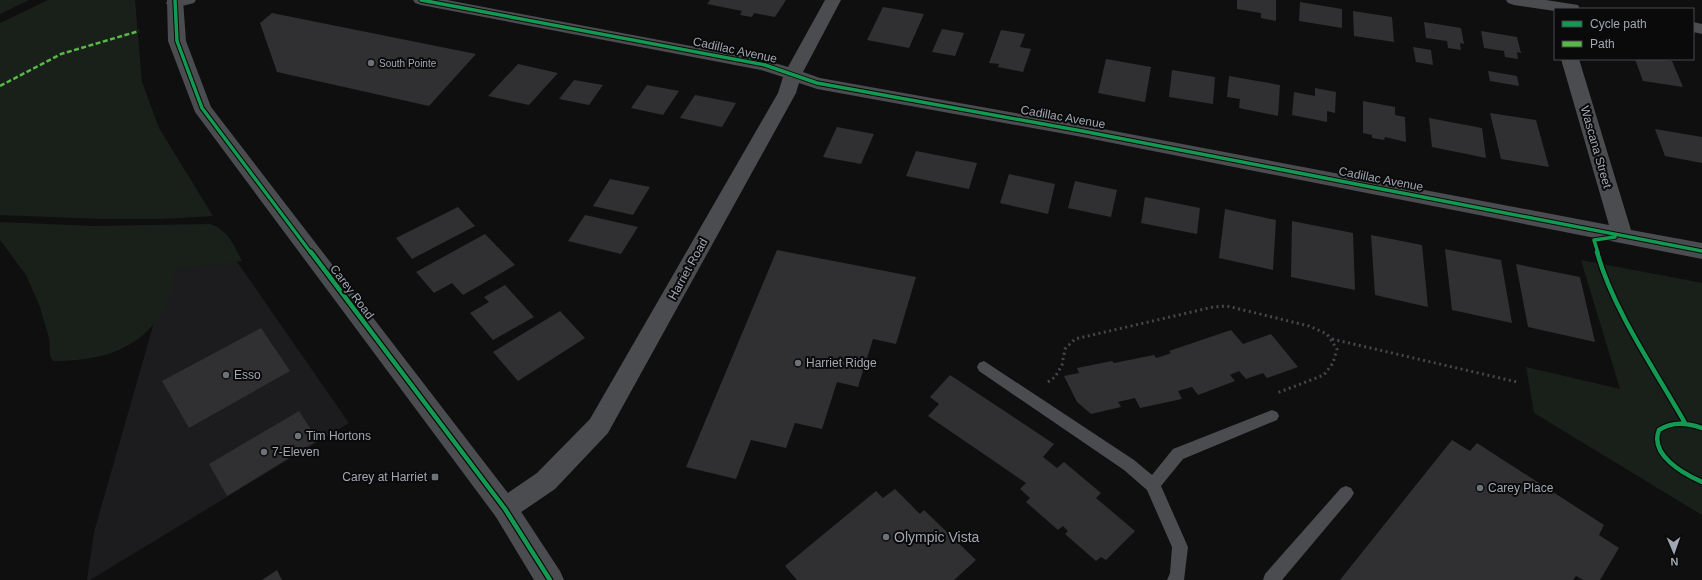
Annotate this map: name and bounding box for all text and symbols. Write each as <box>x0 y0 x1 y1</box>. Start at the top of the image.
legend <box>1554 8 1694 60</box>
text: Cycle path <box>1590 17 1647 31</box>
street label: Cadillac Avenue <box>692 34 779 66</box>
text: Path <box>1590 37 1615 51</box>
marker: South Pointe <box>366 58 376 68</box>
place label: South Pointe <box>379 58 437 69</box>
street label: Cadillac Avenue <box>1020 103 1107 131</box>
street label: Wascana Street <box>1578 104 1615 190</box>
street label: Cadillac Avenue <box>1338 164 1425 194</box>
street label: Harriet Road <box>665 236 711 302</box>
street label: Carey Road <box>327 262 377 322</box>
place label: Harriet Ridge <box>806 356 877 370</box>
marker: Harriet Ridge <box>793 358 803 368</box>
place label: Esso <box>234 368 261 382</box>
marker: Esso <box>221 370 231 380</box>
place label: Tim Hortons <box>306 429 371 443</box>
marker: Tim Hortons <box>293 431 303 441</box>
place label: 7-Eleven <box>272 445 319 459</box>
marker: 7-Eleven <box>259 447 269 457</box>
place label: Carey at Harriet <box>342 470 428 484</box>
marker: Carey at Harriet <box>430 472 440 482</box>
place label: Carey Place <box>1488 481 1554 495</box>
marker: Carey Place <box>1475 483 1485 493</box>
place label: Olympic Vista <box>894 529 980 545</box>
marker: Olympic Vista <box>881 532 891 542</box>
north arrow <box>1654 532 1694 572</box>
text: N <box>1670 556 1679 568</box>

